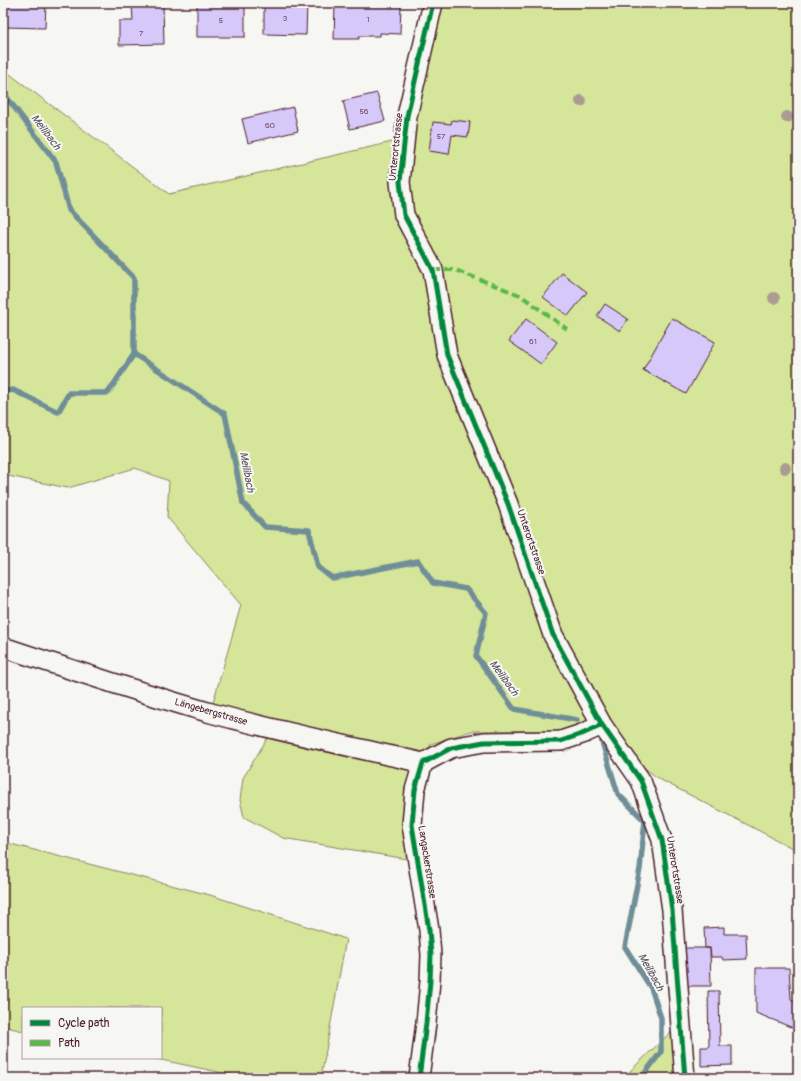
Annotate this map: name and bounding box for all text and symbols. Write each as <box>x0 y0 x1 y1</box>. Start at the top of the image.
house number: 3 <box>283 14 288 23</box>
house number: 1 <box>366 15 370 24</box>
house number: 5 <box>219 16 223 25</box>
house number: 7 <box>139 29 144 38</box>
house number: 56 <box>360 107 369 116</box>
water label: Meilibach <box>28 112 64 153</box>
street label: Unterortstrasse <box>386 112 406 181</box>
house number: 60 <box>265 121 276 130</box>
house number: 57 <box>437 132 446 141</box>
house number: 61 <box>529 337 537 346</box>
water label: Meilibach <box>237 451 257 494</box>
street label: Unterortstrasse <box>514 508 548 576</box>
water label: Meilibach <box>487 658 522 699</box>
street label: Längebergstrasse <box>173 696 249 728</box>
street label: Langackerstrasse <box>415 825 439 899</box>
street label: Unterortstrasse <box>664 835 686 905</box>
water label: Meilibach <box>635 951 667 994</box>
legend <box>22 1007 162 1059</box>
text: Cycle path <box>58 1016 110 1031</box>
text: Path <box>58 1036 80 1051</box>

